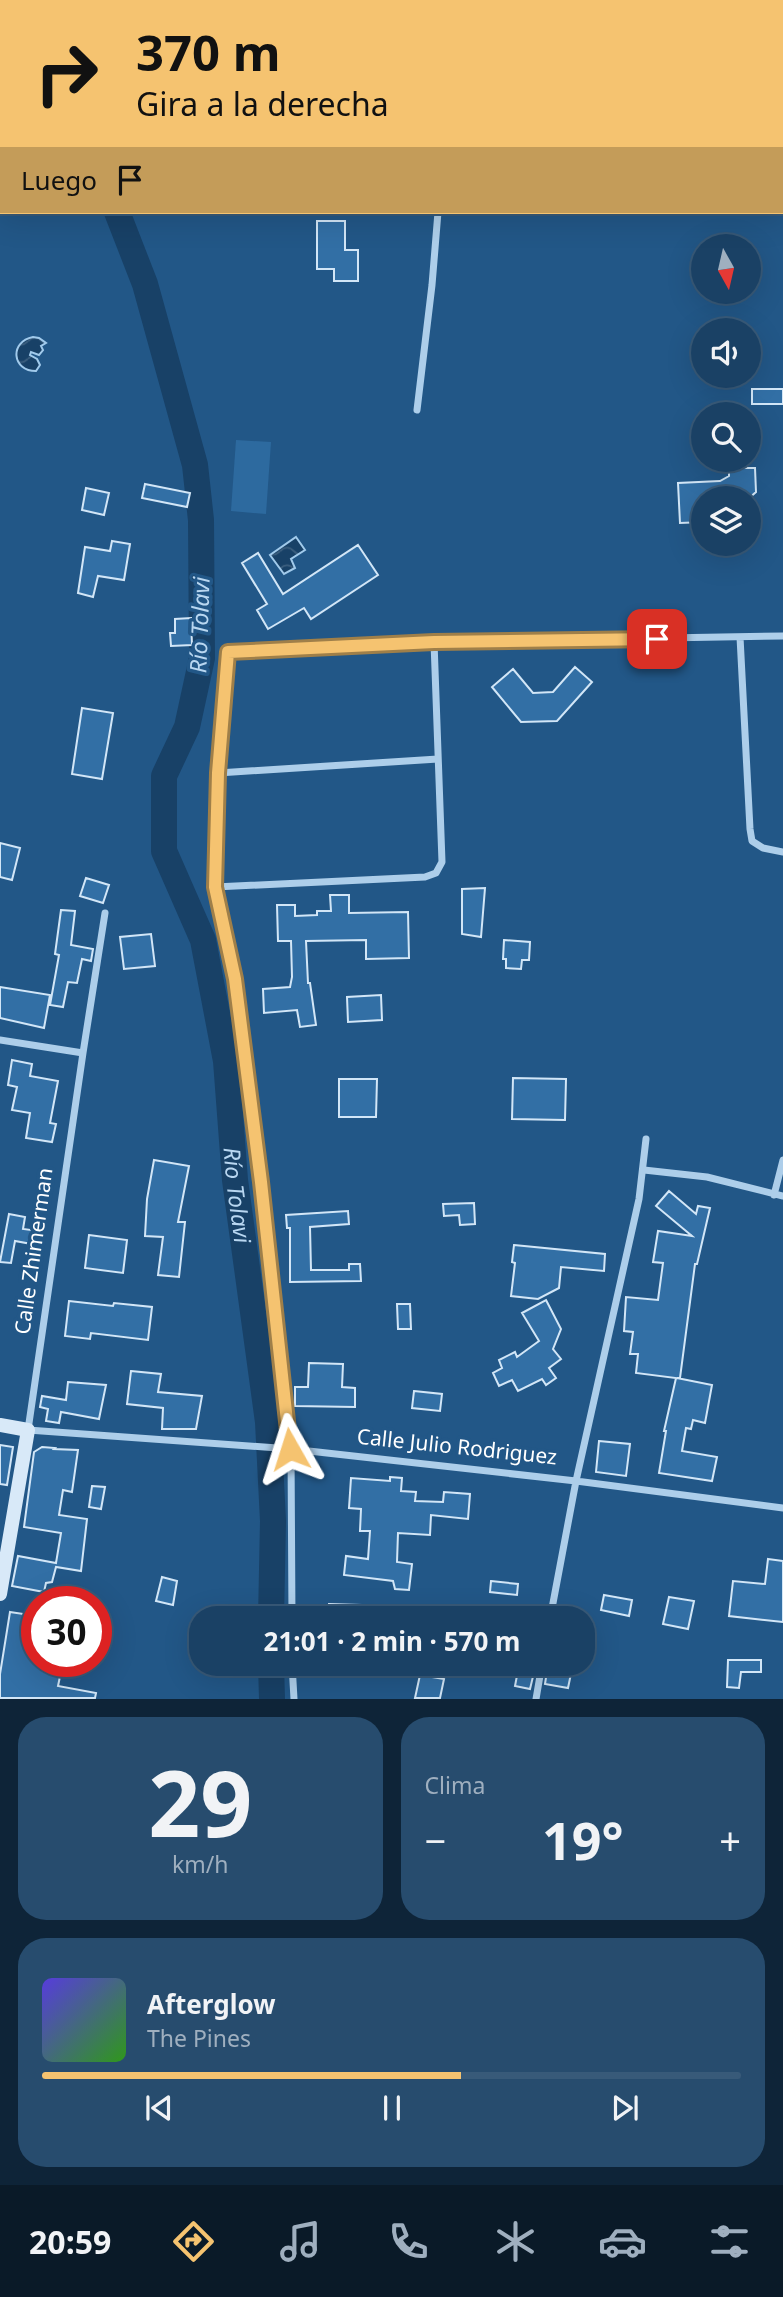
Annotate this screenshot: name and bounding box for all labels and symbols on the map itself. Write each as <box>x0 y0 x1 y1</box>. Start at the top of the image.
north arrow <box>691 234 761 304</box>
water label: Río Tolavi <box>181 575 217 674</box>
pin <box>627 609 687 669</box>
water label: Río Tolavi <box>217 1146 260 1246</box>
street label: Calle Zhimerman <box>7 1166 59 1336</box>
position arrow <box>253 1412 327 1486</box>
street label: Calle Julio Rodriguez <box>356 1422 559 1470</box>
speed limit sign: 30 <box>21 1586 112 1677</box>

